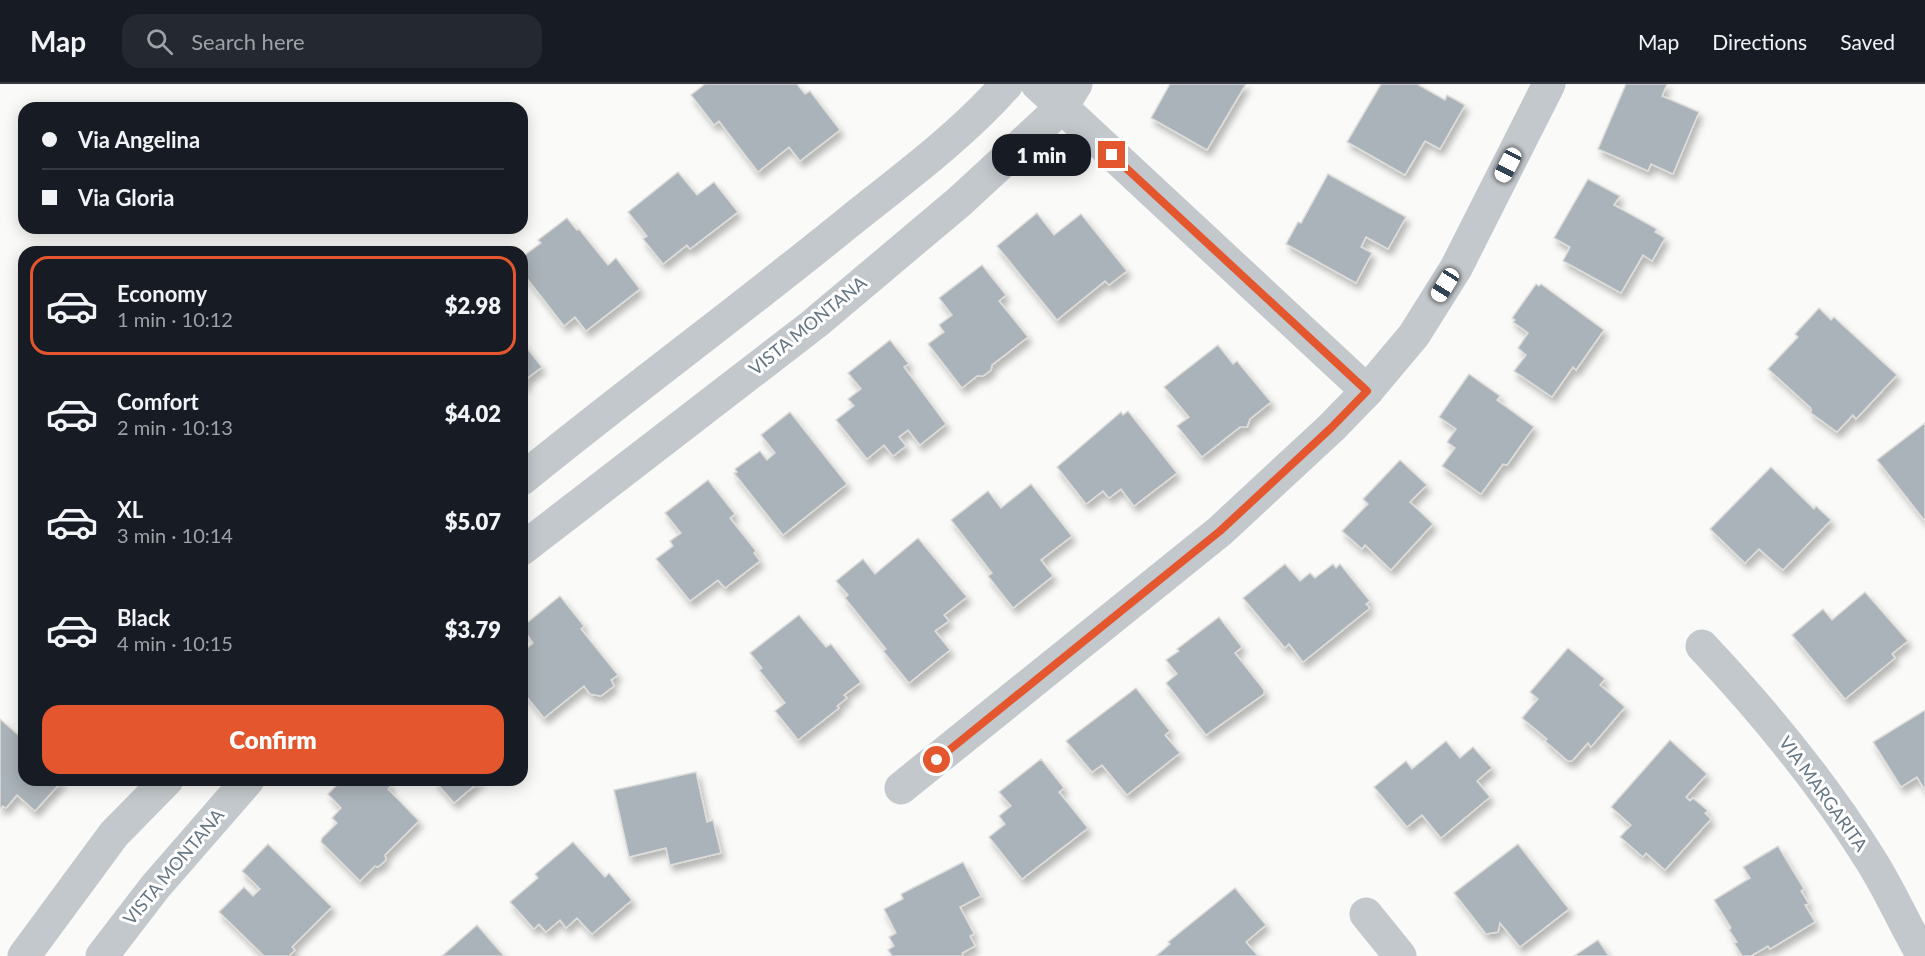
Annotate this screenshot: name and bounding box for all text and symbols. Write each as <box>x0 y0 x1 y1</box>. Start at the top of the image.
search box <box>122 14 542 68</box>
text: Map <box>30 24 86 58</box>
icon: search <box>143 25 176 58</box>
text: Search here <box>191 28 305 55</box>
text: Map <box>1638 29 1679 54</box>
text: Directions <box>1712 29 1807 54</box>
text: Saved <box>1840 29 1895 54</box>
text: Via Angelina <box>78 126 200 153</box>
callout: 1 min <box>992 134 1091 176</box>
route end <box>1098 141 1125 168</box>
text: 1 min <box>1017 143 1066 167</box>
car <box>1492 145 1524 185</box>
text: Via Gloria <box>78 184 174 211</box>
car <box>1428 265 1462 305</box>
street label: VISTA MONTANA <box>744 271 871 379</box>
icon: car <box>45 279 99 333</box>
text: Economy <box>117 280 207 307</box>
text: $2.98 <box>445 292 501 319</box>
text: 1 min · 10:12 <box>117 307 233 331</box>
icon: car <box>45 387 99 441</box>
text: Comfort <box>117 388 199 415</box>
text: $4.02 <box>445 400 501 427</box>
text: 2 min · 10:13 <box>117 415 233 439</box>
icon: car <box>45 495 99 549</box>
text: XL <box>117 496 143 523</box>
text: $5.07 <box>445 508 501 535</box>
text: 3 min · 10:14 <box>117 523 233 547</box>
icon: car <box>45 603 99 657</box>
text: Black <box>117 604 170 631</box>
text: $3.79 <box>445 616 501 643</box>
text: 4 min · 10:15 <box>117 631 233 655</box>
button: Confirm <box>42 705 504 774</box>
street label: VIA MARGARITA <box>1775 732 1873 856</box>
route start <box>923 746 950 773</box>
street label: VISTA MONTANA <box>118 803 229 929</box>

